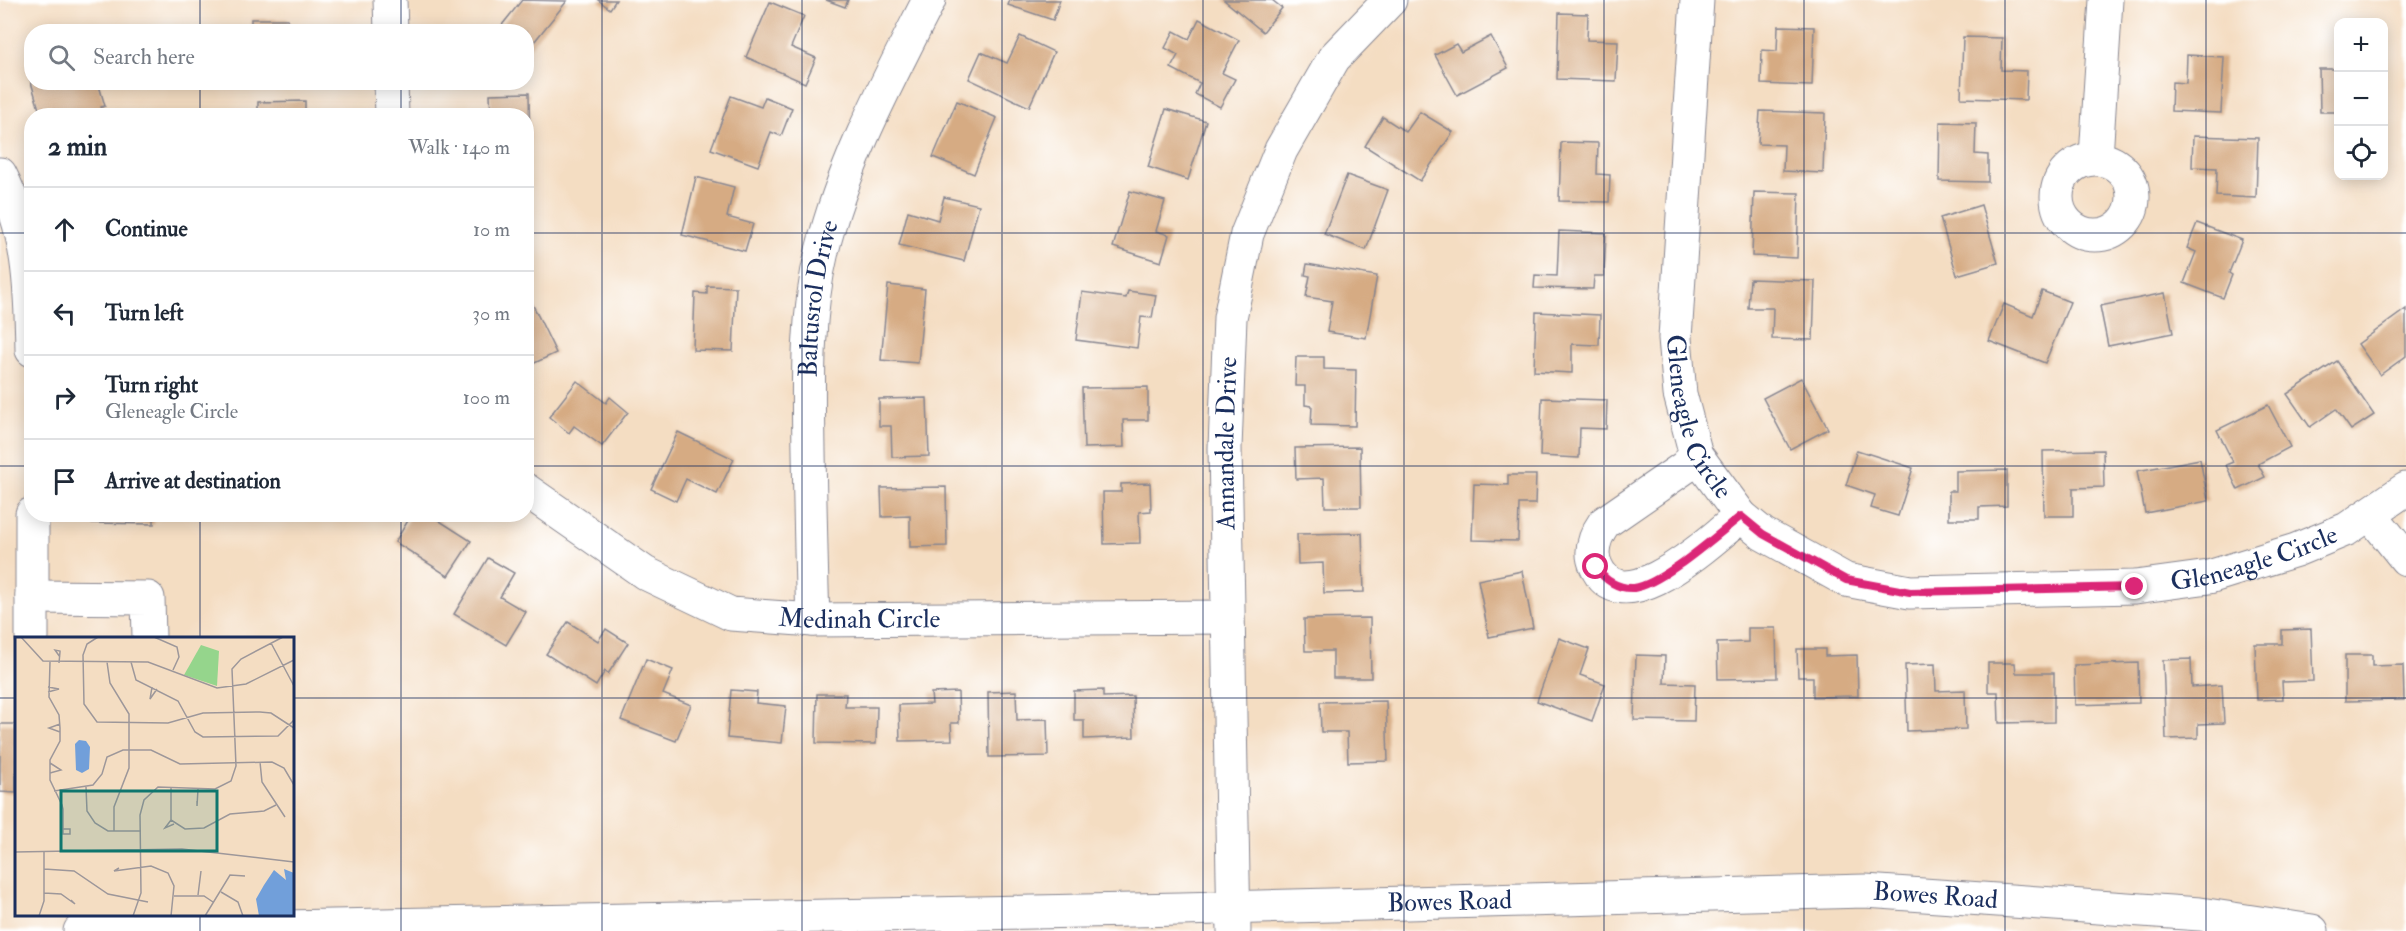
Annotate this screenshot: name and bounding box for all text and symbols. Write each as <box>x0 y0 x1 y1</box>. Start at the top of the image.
map controls <box>2334 18 2388 180</box>
button: + <box>2334 18 2388 72</box>
search box <box>24 24 534 90</box>
icon: search <box>45 41 78 74</box>
text: Search here <box>93 43 195 71</box>
button: − <box>2334 72 2388 126</box>
button: locate <box>2334 126 2388 180</box>
text: 2 min <box>48 131 107 163</box>
text: Walk · 140 m <box>408 135 510 160</box>
icon: ahead <box>48 213 81 246</box>
text: Continue <box>105 215 188 243</box>
street label: Baltusrol Drive <box>792 216 846 378</box>
text: 10 m <box>473 217 510 242</box>
icon: left <box>48 297 81 330</box>
text: Turn left <box>105 299 184 327</box>
text: 30 m <box>472 301 510 326</box>
street label: Gleneagle Circle <box>1659 333 1739 505</box>
street label: Annandale Drive <box>1209 356 1245 531</box>
text: Turn right <box>105 371 198 399</box>
icon: right <box>48 381 81 414</box>
text: 100 m <box>463 385 510 410</box>
text: Gleneagle Circle <box>105 399 238 424</box>
icon: arrive <box>48 465 81 498</box>
text: Arrive at destination <box>105 467 281 495</box>
street label: Gleneagle Circle <box>2169 519 2343 598</box>
route start <box>1582 553 1608 579</box>
route end <box>2121 573 2147 599</box>
street label: Medinah Circle <box>777 602 941 636</box>
inset map <box>15 637 294 916</box>
street label: Bowes Road <box>1872 876 1999 916</box>
street label: Bowes Road <box>1387 884 1513 920</box>

